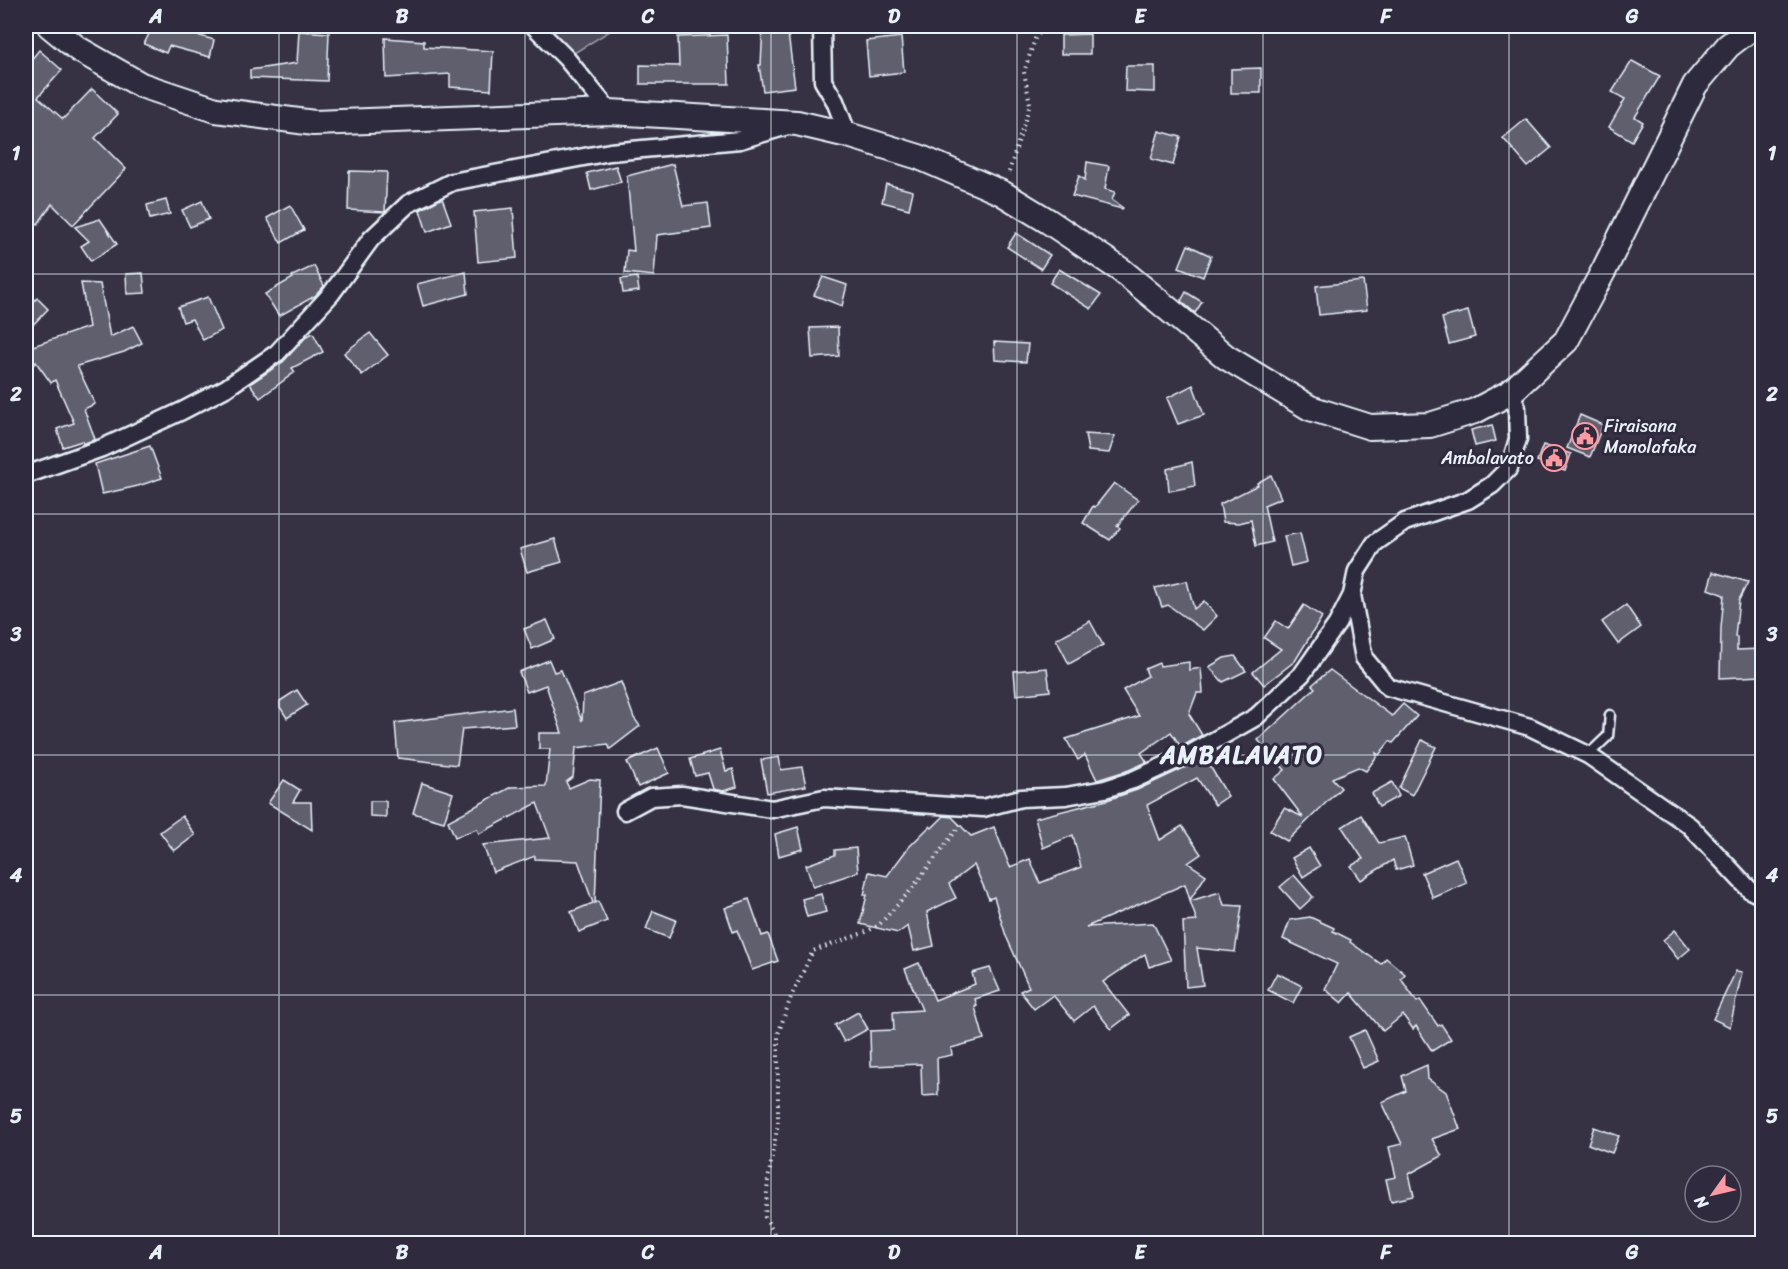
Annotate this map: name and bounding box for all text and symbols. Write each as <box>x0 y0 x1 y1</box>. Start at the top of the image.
text: A <box>148 0 163 34</box>
text: B <box>396 0 409 34</box>
text: C <box>641 0 655 34</box>
text: D <box>888 0 901 34</box>
text: E <box>1134 0 1147 34</box>
text: F <box>1380 0 1393 34</box>
text: G <box>1625 0 1639 34</box>
text: 1 <box>12 136 21 171</box>
text: 1 <box>1768 136 1777 171</box>
text: 2 <box>9 377 22 412</box>
text: 2 <box>1765 377 1778 412</box>
place label: Firaisana Manolafaka <box>1604 410 1697 463</box>
public building icon: Firaisana Manolafaka <box>1570 421 1600 451</box>
place label: Ambalavato <box>1440 442 1534 474</box>
public building icon: Ambalavato <box>1539 443 1569 473</box>
text: 3 <box>10 617 22 652</box>
text: 3 <box>1766 617 1778 652</box>
district label: AMBALAVATO <box>1159 734 1324 776</box>
text: 4 <box>9 858 23 893</box>
text: 4 <box>1765 858 1779 893</box>
text: 5 <box>10 1099 22 1134</box>
text: 5 <box>1766 1099 1778 1134</box>
north arrow <box>1683 1164 1743 1224</box>
text: N <box>1685 1189 1717 1216</box>
text: A <box>148 1235 163 1269</box>
text: B <box>396 1235 409 1269</box>
text: C <box>641 1235 655 1269</box>
text: D <box>888 1235 901 1269</box>
text: E <box>1134 1235 1147 1269</box>
text: F <box>1380 1235 1393 1269</box>
text: G <box>1625 1235 1639 1269</box>

